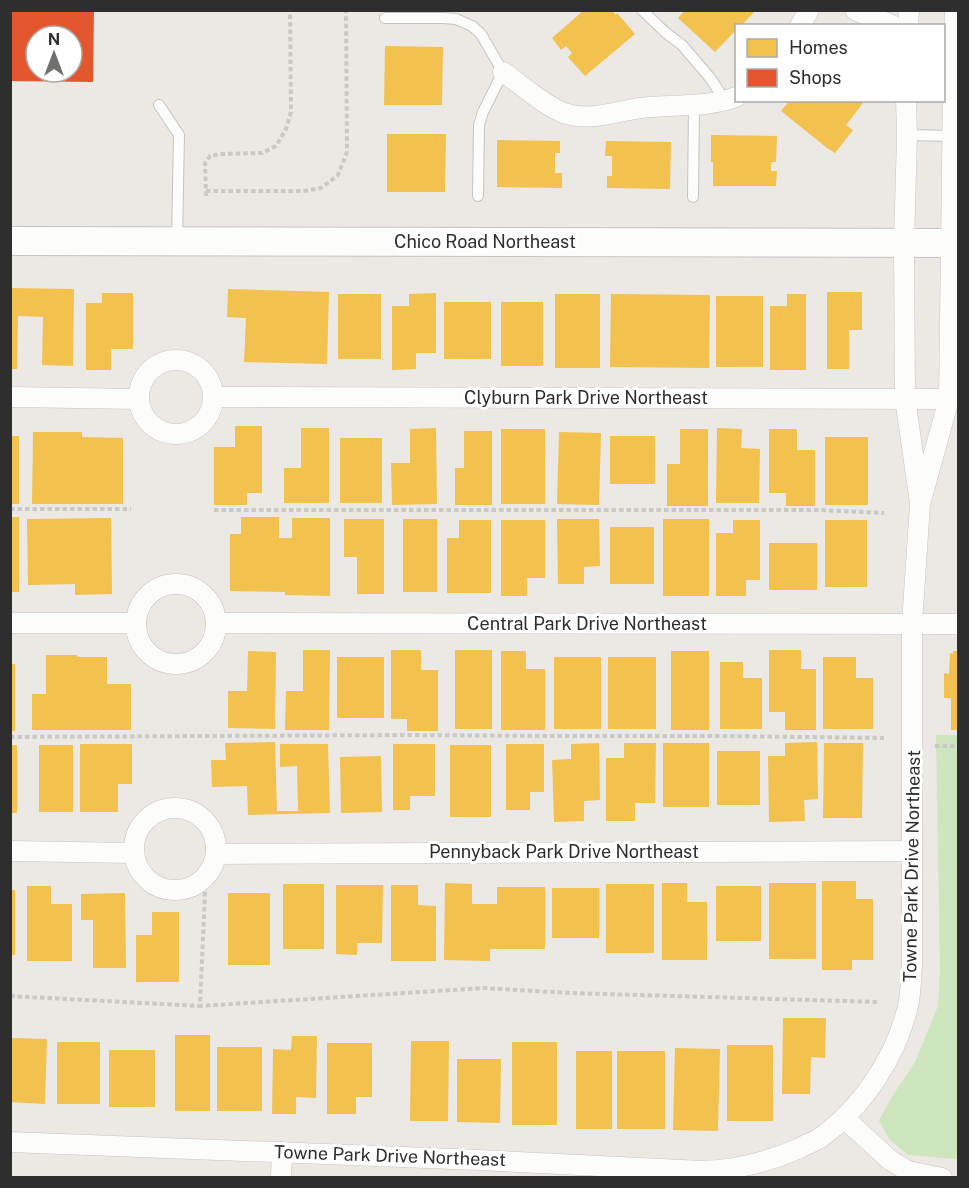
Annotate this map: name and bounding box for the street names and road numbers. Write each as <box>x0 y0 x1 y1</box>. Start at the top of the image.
street label: Chico Road Northeast <box>394 231 576 252</box>
street label: Clyburn Park Drive Northeast <box>464 387 708 408</box>
street label: Central Park Drive Northeast <box>467 613 707 634</box>
street label: Towne Park Drive Northeast <box>899 750 924 982</box>
street label: Pennyback Park Drive Northeast <box>429 841 699 862</box>
street label: Towne Park Drive Northeast <box>274 1141 506 1170</box>

